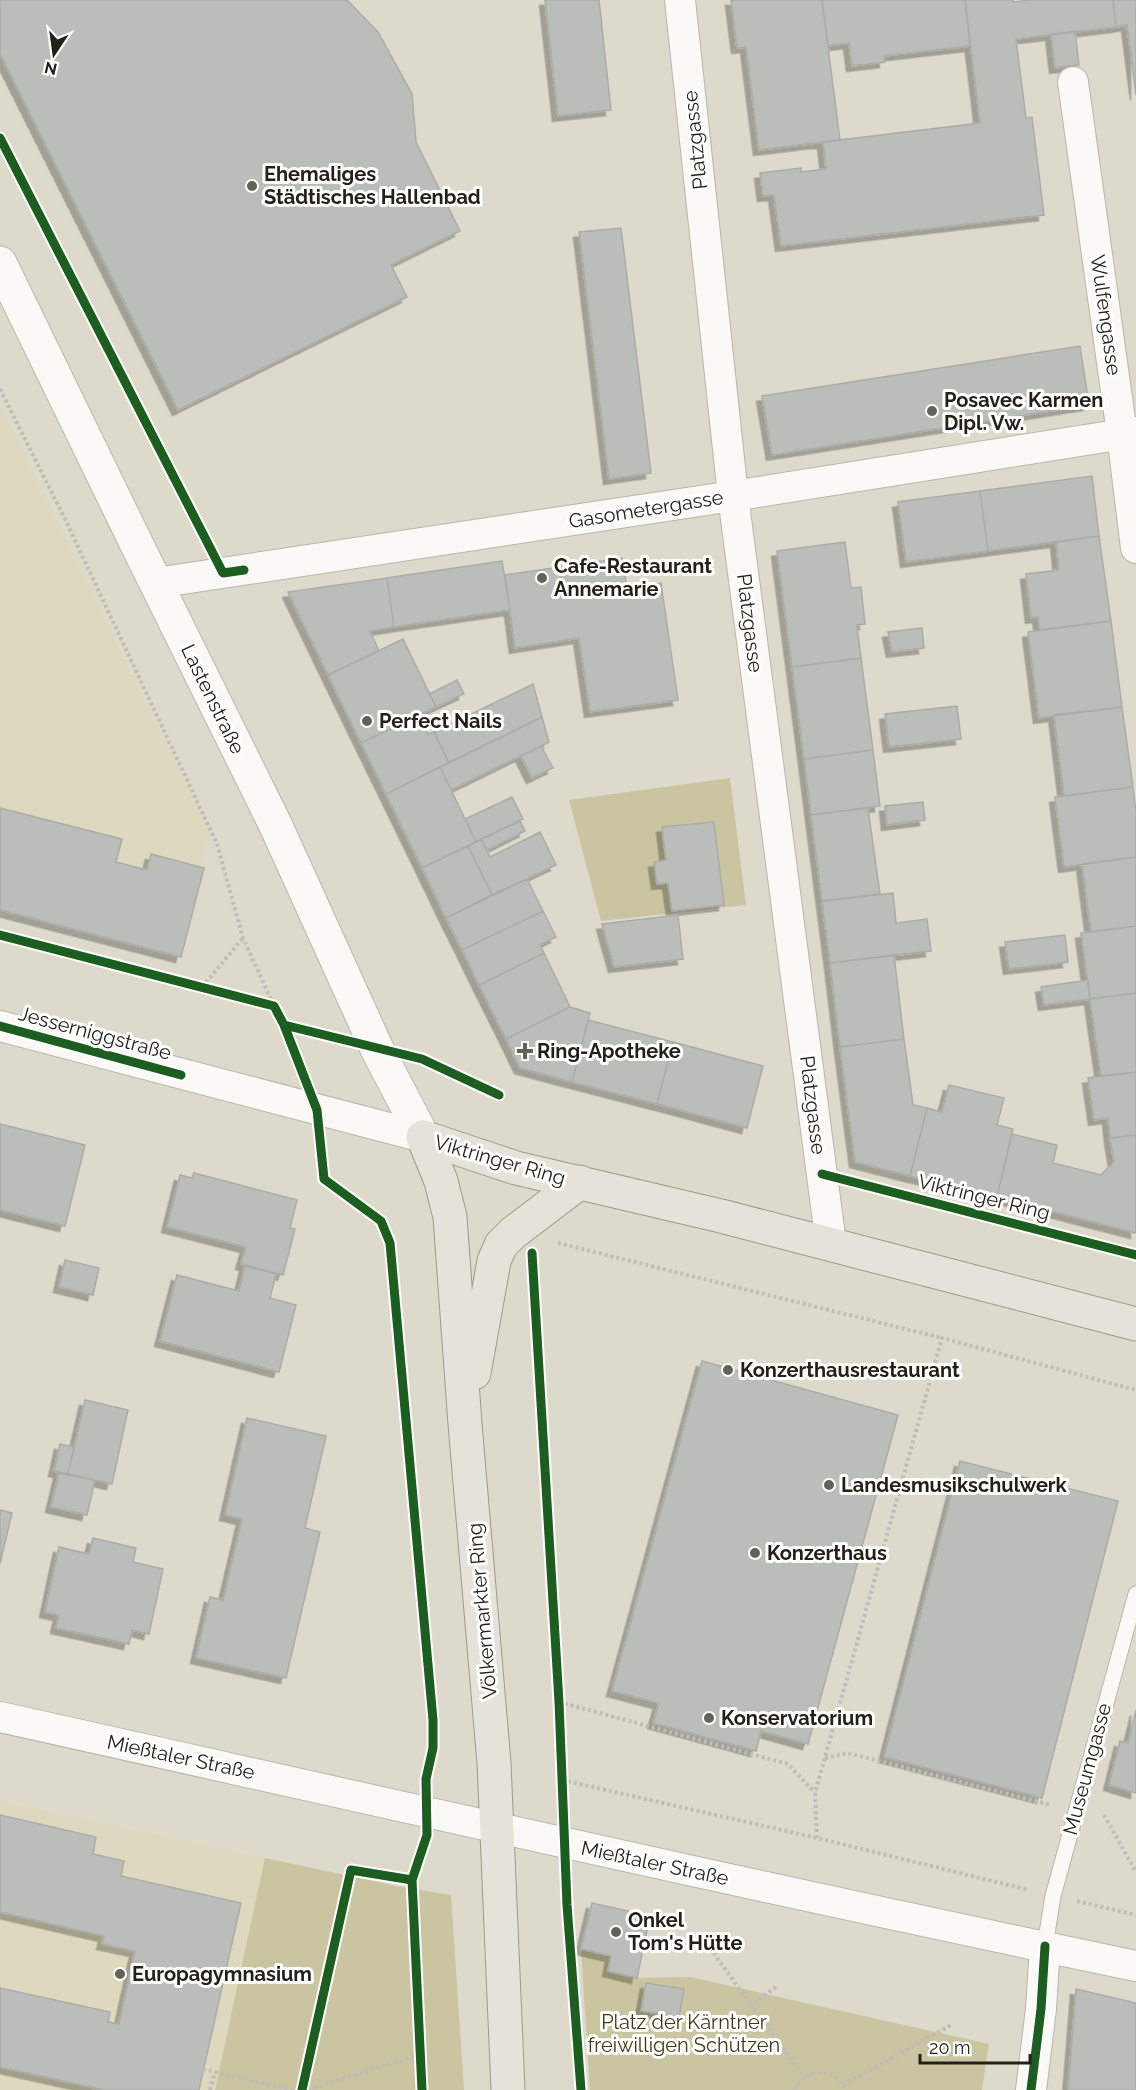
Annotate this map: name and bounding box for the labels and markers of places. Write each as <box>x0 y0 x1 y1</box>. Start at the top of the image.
place label: Ehemaliges Städtisches Hallenbad <box>264 162 481 209</box>
marker: Ehemaliges Städtisches Hallenbad <box>245 179 259 193</box>
place label: Posavec Karmen Dipl. Vw. <box>944 388 1103 435</box>
marker: Posavec Karmen Dipl. Vw. <box>925 404 939 418</box>
place label: Cafe-Restaurant Annemarie <box>554 554 712 601</box>
marker: Cafe-Restaurant Annemarie <box>535 571 549 585</box>
place label: Perfect Nails <box>379 709 502 733</box>
marker: Perfect Nails <box>360 714 374 728</box>
place label: Ring-Apotheke <box>537 1039 681 1063</box>
marker: Ring-Apotheke <box>518 1044 532 1058</box>
place label: Konzerthausrestaurant <box>740 1358 960 1382</box>
marker: Konzerthausrestaurant <box>721 1363 735 1377</box>
place label: Landesmusikschulwerk <box>841 1473 1068 1497</box>
marker: Landesmusikschulwerk <box>822 1478 836 1492</box>
place label: Konzerthaus <box>767 1541 887 1565</box>
marker: Konzerthaus <box>748 1546 762 1560</box>
place label: Konservatorium <box>721 1706 873 1730</box>
marker: Konservatorium <box>702 1711 716 1725</box>
place label: Onkel Tom's Hütte <box>628 1908 743 1955</box>
marker: Onkel Tom's Hütte <box>609 1925 623 1939</box>
place label: Europagymnasium <box>132 1962 312 1986</box>
marker: Europagymnasium <box>113 1967 127 1981</box>

